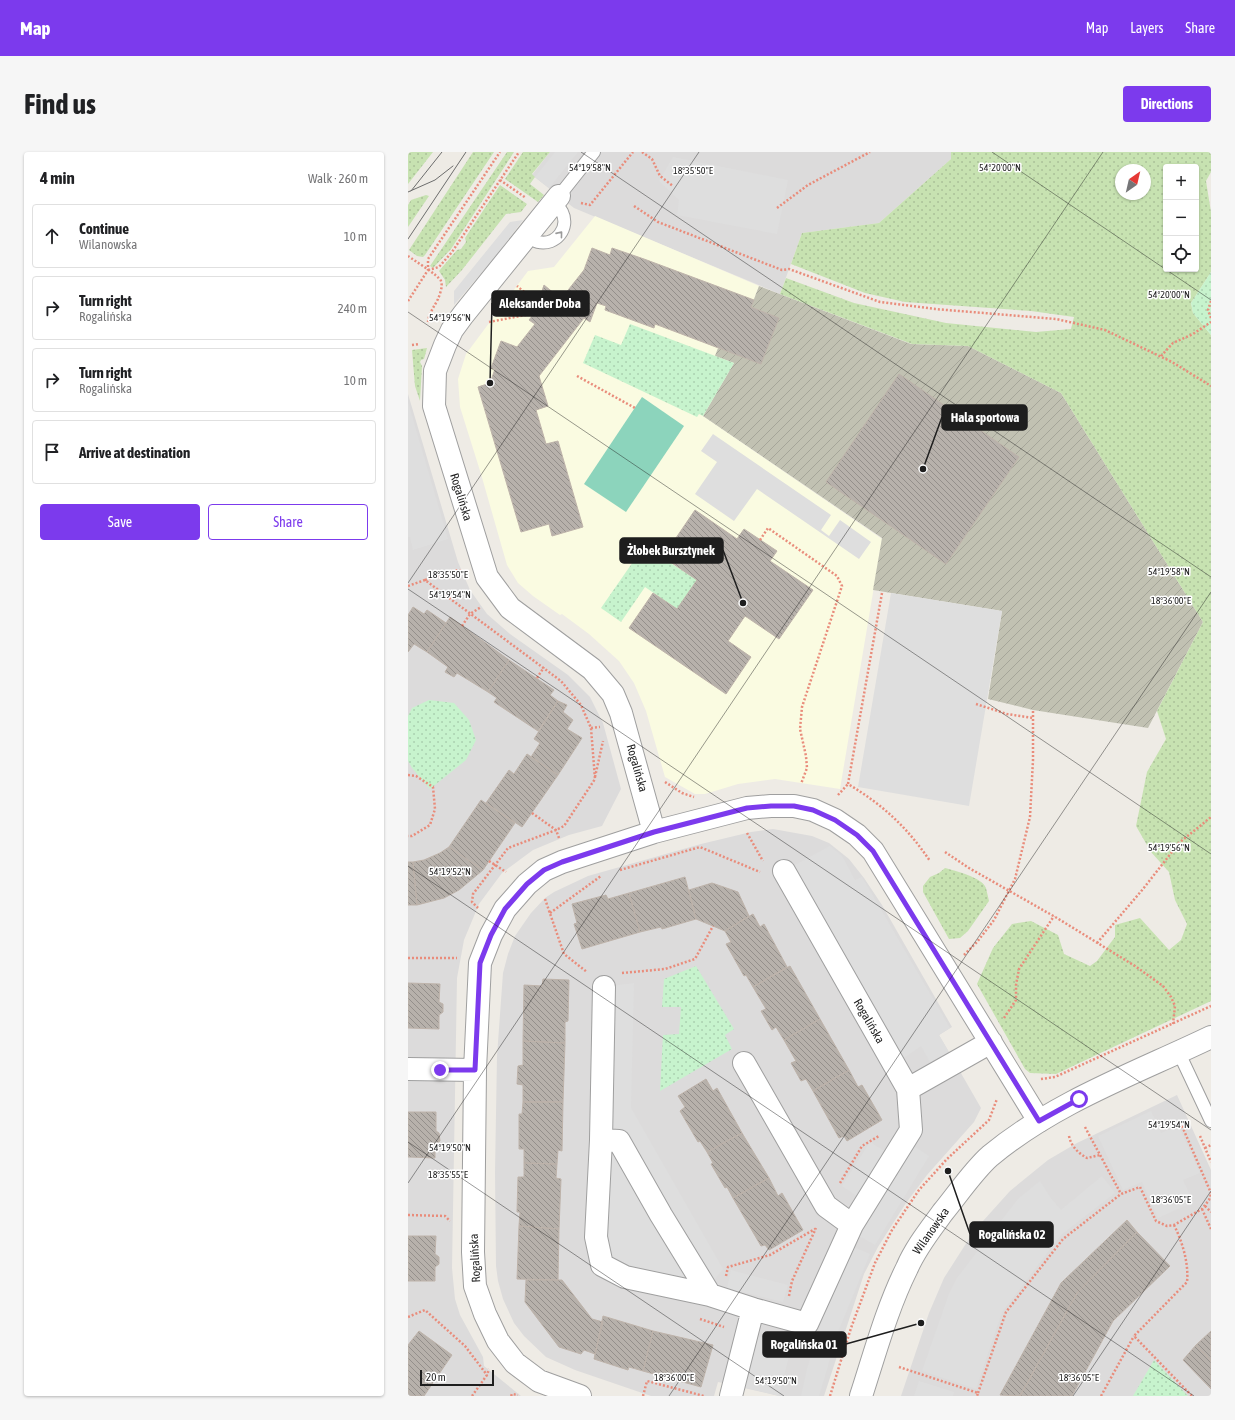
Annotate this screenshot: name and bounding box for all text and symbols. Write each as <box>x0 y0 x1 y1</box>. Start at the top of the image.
text: Map <box>20 17 51 39</box>
text: Map <box>1086 20 1108 36</box>
text: Layers <box>1130 20 1163 36</box>
text: Share <box>1185 20 1215 36</box>
button: Directions <box>1123 86 1211 122</box>
text: Find us <box>24 88 96 120</box>
text: 54°19'58"N <box>569 162 611 173</box>
text: 54°20'00"N <box>979 162 1021 173</box>
north arrow <box>1115 164 1151 200</box>
map controls <box>1163 164 1199 272</box>
button: + <box>1163 164 1199 200</box>
text: 18°35'50"E <box>673 165 714 176</box>
text: 4 min <box>40 168 75 188</box>
text: Walk · 260 m <box>308 171 368 186</box>
button: − <box>1163 200 1199 236</box>
text: Continue <box>79 220 129 237</box>
icon: ahead <box>41 225 63 247</box>
text: 10 m <box>344 229 367 244</box>
one-way arrow <box>555 232 562 239</box>
button: locate <box>1163 236 1199 272</box>
text: Wilanowska <box>79 237 137 252</box>
text: 54°20'00"N <box>1148 289 1190 300</box>
callout: Aleksander Doba <box>492 291 589 316</box>
text: Turn right <box>79 292 132 309</box>
text: Aleksander Doba <box>498 296 581 311</box>
icon: right <box>41 297 63 319</box>
text: 240 m <box>338 301 367 316</box>
text: Rogalińska <box>79 309 132 324</box>
text: 54°19'56"N <box>429 312 471 323</box>
text: Turn right <box>79 364 132 381</box>
icon: right <box>41 369 63 391</box>
text: 10 m <box>344 373 367 388</box>
text: Rogalińska <box>79 381 132 396</box>
callout: Hala sportowa <box>942 405 1027 430</box>
text: Hala sportowa <box>951 410 1019 425</box>
icon: arrive <box>41 441 63 463</box>
text: Arrive at destination <box>79 444 190 461</box>
street label: Rogalińska <box>447 472 475 522</box>
button: Save <box>40 504 200 540</box>
button: Share <box>208 504 368 540</box>
callout: Żłobek Bursztynek <box>620 538 723 563</box>
text: Żłobek Bursztynek <box>627 543 715 558</box>
text: 54°19'58"N <box>1148 566 1190 577</box>
text: 18°35'50"E <box>428 569 469 580</box>
text: 54°19'54"N <box>429 589 471 600</box>
text: 18°36'00"E <box>1151 595 1192 606</box>
street label: Rogalińska <box>624 743 650 793</box>
text: 54°19'56"N <box>1148 842 1190 853</box>
text: 54°19'52"N <box>429 866 471 877</box>
street label: Rogalińska <box>851 996 887 1046</box>
route end <box>431 1061 449 1079</box>
route start <box>1070 1090 1088 1108</box>
text: 54°19'54"N <box>1148 1119 1190 1130</box>
text: 54°19'50"N <box>429 1142 471 1153</box>
text: 18°35'55"E <box>428 1169 469 1180</box>
text: 18°36'05"E <box>1151 1194 1192 1205</box>
street label: Wilanowska <box>910 1205 952 1257</box>
callout: Rogalińska 02 <box>970 1222 1053 1247</box>
text: Rogalińska 02 <box>978 1227 1046 1242</box>
street label: Rogalińska <box>467 1233 483 1283</box>
callout: Rogalińska 01 <box>763 1332 846 1357</box>
text: Rogalińska 01 <box>770 1337 838 1352</box>
scale bar <box>420 1368 494 1387</box>
text: 20 m <box>426 1371 446 1383</box>
text: 18°36'00"E <box>654 1372 695 1383</box>
text: 18°36'05"E <box>1059 1372 1100 1383</box>
text: 54°19'50"N <box>755 1375 797 1386</box>

